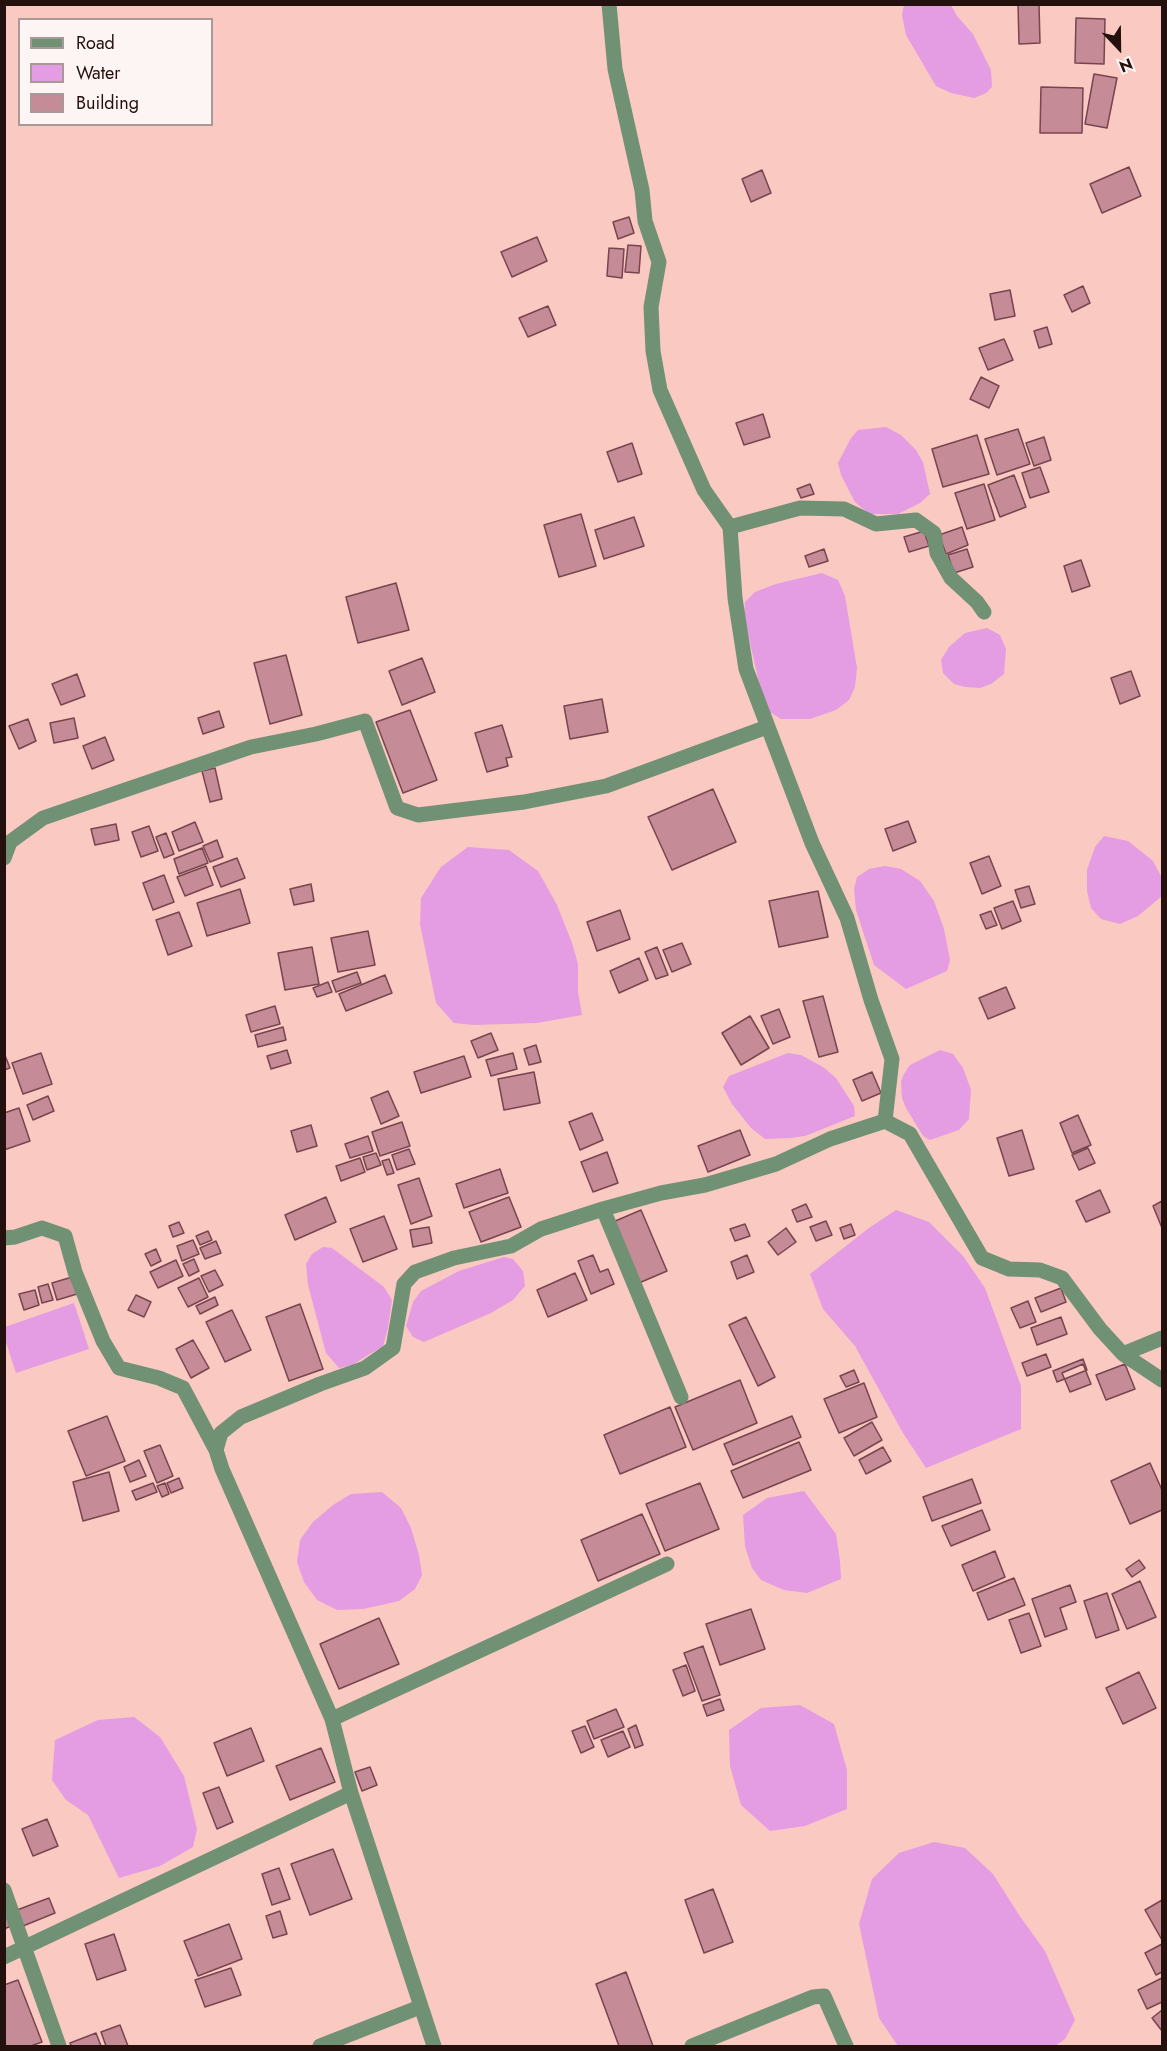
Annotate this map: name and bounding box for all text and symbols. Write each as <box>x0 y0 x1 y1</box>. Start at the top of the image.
legend <box>18 18 213 126</box>
north arrow <box>1089 18 1149 78</box>
text: Road <box>76 30 115 56</box>
text: N <box>1116 52 1136 78</box>
text: Water <box>76 60 120 86</box>
text: Building <box>76 90 139 116</box>

